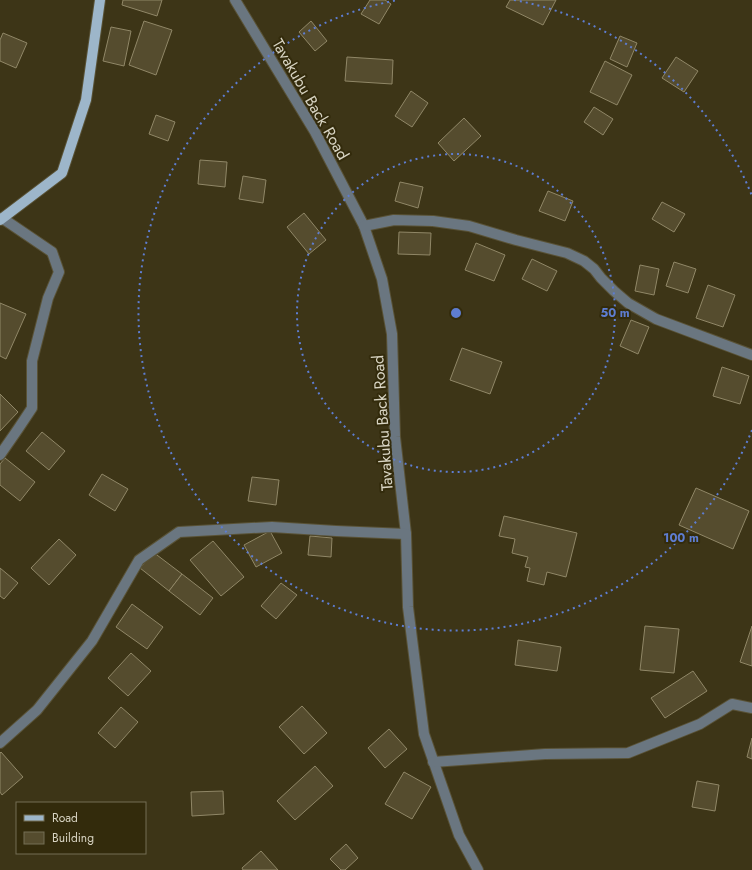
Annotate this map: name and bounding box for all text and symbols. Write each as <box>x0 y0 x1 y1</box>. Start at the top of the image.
street label: Tavakubu Back Road <box>267 34 355 164</box>
text: 50 m <box>600 304 630 322</box>
centre of rings <box>449 306 463 320</box>
street label: Tavakubu Back Road <box>366 354 399 492</box>
text: 100 m <box>663 529 699 547</box>
legend <box>16 802 146 854</box>
text: Road <box>52 809 78 827</box>
text: Building <box>52 829 94 847</box>

